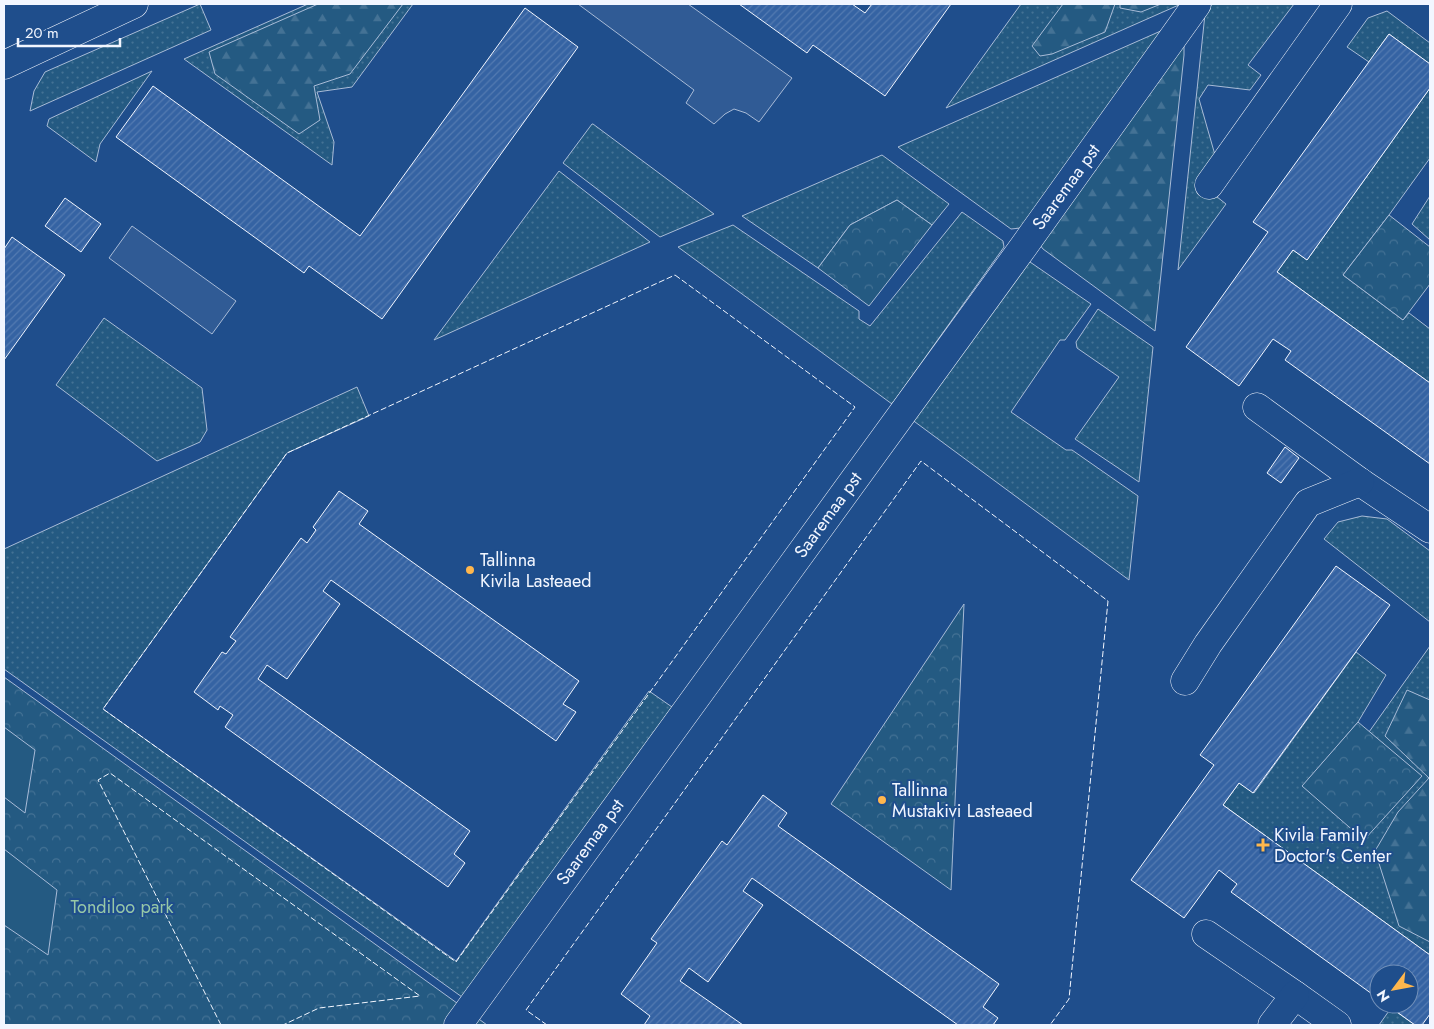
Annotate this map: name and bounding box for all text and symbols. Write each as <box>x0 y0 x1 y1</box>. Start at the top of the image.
scale bar <box>18 15 120 47</box>
text: 20 m <box>25 22 59 44</box>
street label: Saaremaa pst <box>1026 138 1107 235</box>
street label: Saaremaa pst <box>788 466 869 563</box>
place label: Tallinna Kivila Lasteaed <box>480 547 591 594</box>
marker: Tallinna Kivila Lasteaed <box>464 564 476 576</box>
place label: Tallinna Mustakivi Lasteaed <box>892 777 1033 824</box>
street label: Saaremaa pst <box>550 793 631 890</box>
marker: Tallinna Mustakivi Lasteaed <box>876 794 888 806</box>
place label: Kivila Family Doctor's Center <box>1274 822 1393 869</box>
marker: Kivila Family Doctor's Center <box>1256 838 1270 852</box>
park label: Tondiloo park <box>71 894 174 920</box>
north arrow <box>1369 964 1419 1014</box>
text: N <box>1372 986 1394 1006</box>

